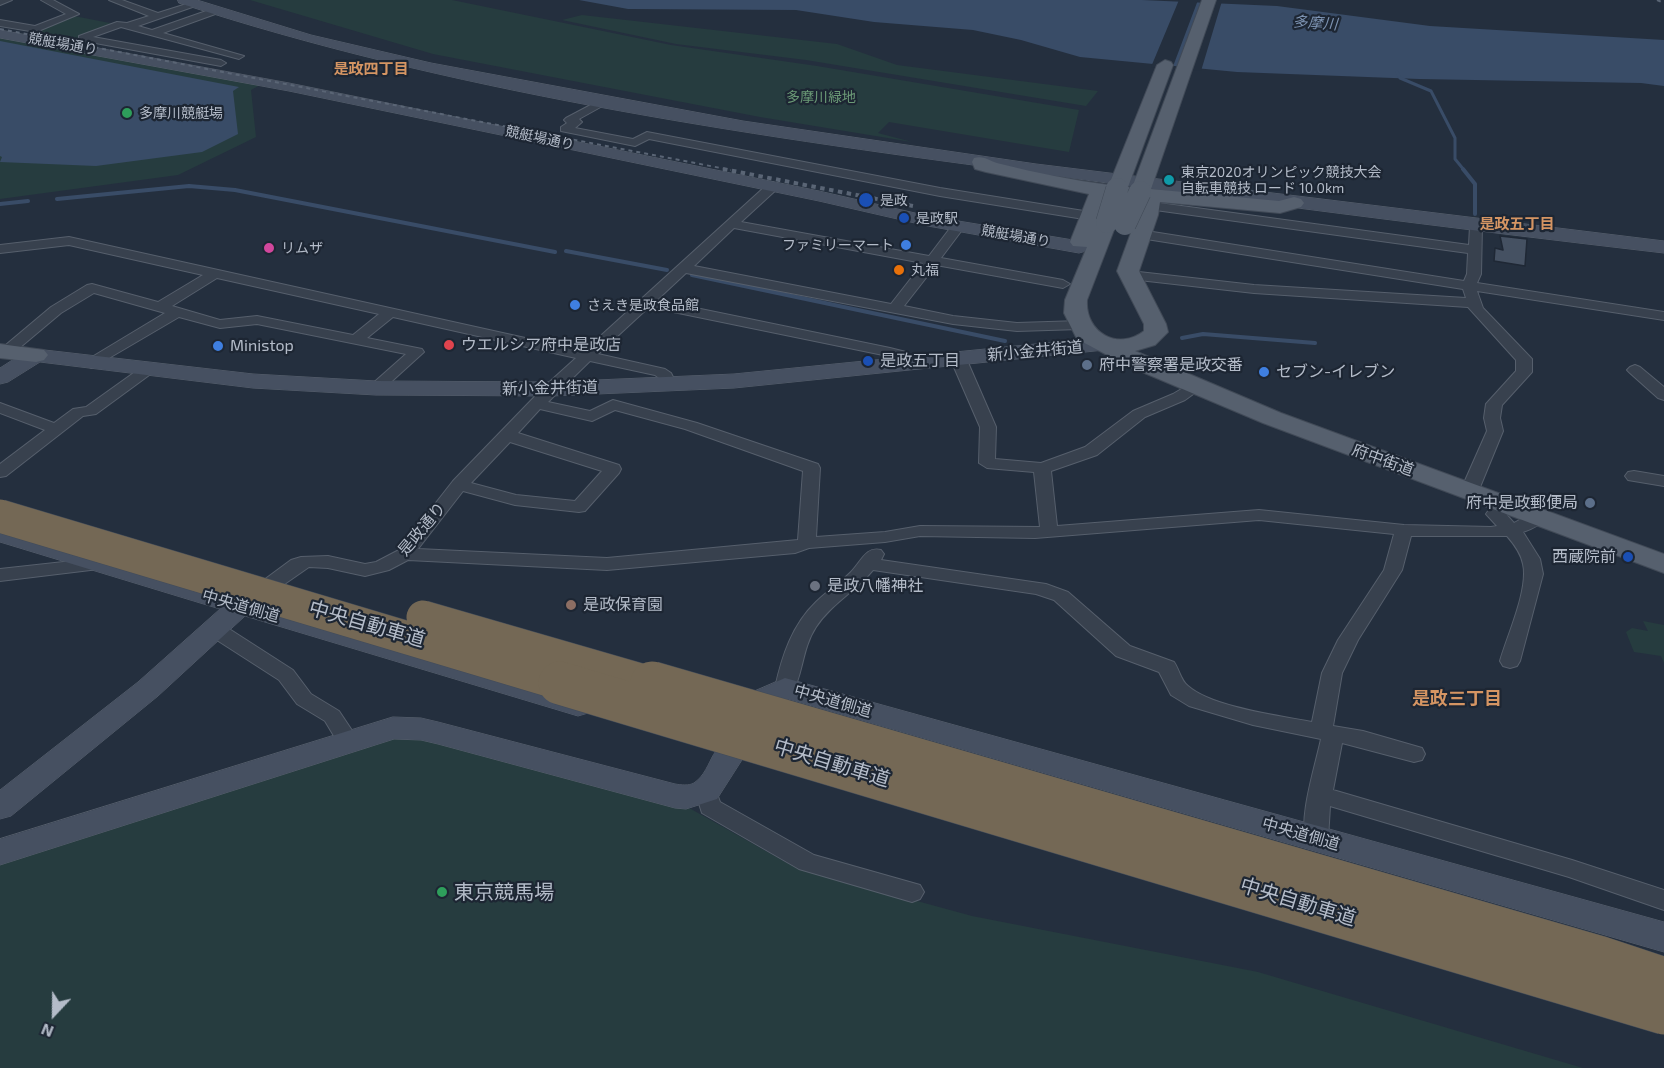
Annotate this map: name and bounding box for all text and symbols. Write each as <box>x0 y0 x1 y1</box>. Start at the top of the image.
water label: 多摩川 <box>1292 12 1338 34</box>
street label: 競艇場通り <box>27 30 99 58</box>
district label: 是政四丁目 <box>334 60 408 78</box>
park label: 多摩川緑地 <box>786 89 856 105</box>
place label: 多摩川競艇場 <box>139 105 223 121</box>
marker: 多摩川競艇場 <box>120 106 134 120</box>
street label: 競艇場通り <box>504 123 576 153</box>
place label: 東京2020オリンピック競技大会 自転車競技 ロード 10.0km <box>1181 164 1382 196</box>
marker: 東京2020オリンピック競技大会 自転車競技 ロード 10.0km <box>1162 173 1176 187</box>
marker: 是政 <box>857 191 875 209</box>
place label: 是政 <box>880 192 908 208</box>
place label: 是政駅 <box>916 210 958 226</box>
marker: 是政駅 <box>897 211 911 225</box>
district label: 是政五丁目 <box>1480 215 1554 233</box>
street label: 競艇場通り <box>980 222 1052 250</box>
place label: ファミリーマート <box>782 237 894 253</box>
marker: ファミリーマート <box>899 238 913 252</box>
place label: リムザ <box>281 240 323 256</box>
marker: リムザ <box>262 241 276 255</box>
place label: 丸福 <box>911 262 939 278</box>
marker: 丸福 <box>892 263 906 277</box>
place label: さえき是政食品館 <box>587 297 699 313</box>
marker: さえき是政食品館 <box>568 298 582 312</box>
place label: ウエルシア府中是政店 <box>461 335 621 355</box>
place label: Ministop <box>230 336 294 356</box>
street label: 新小金井街道 <box>986 337 1084 365</box>
marker: ウエルシア府中是政店 <box>442 338 456 352</box>
marker: Ministop <box>211 339 225 353</box>
place label: 是政五丁目 <box>880 351 960 371</box>
marker: 是政五丁目 <box>861 354 875 368</box>
place label: 府中警察署是政交番 <box>1099 355 1243 375</box>
marker: 府中警察署是政交番 <box>1080 358 1094 372</box>
place label: セブン-イレブン <box>1276 362 1395 382</box>
marker: セブン-イレブン <box>1257 365 1271 379</box>
street label: 新小金井街道 <box>502 378 598 398</box>
street label: 府中街道 <box>1350 440 1416 480</box>
place label: 府中是政郵便局 <box>1466 493 1578 513</box>
marker: 府中是政郵便局 <box>1583 496 1597 510</box>
street label: 是政通り <box>394 498 450 560</box>
place label: 西蔵院前 <box>1552 547 1616 567</box>
marker: 西蔵院前 <box>1621 550 1635 564</box>
place label: 是政八幡神社 <box>827 576 923 596</box>
marker: 是政八幡神社 <box>808 579 822 593</box>
street label: 中央道側道 <box>200 586 282 626</box>
place label: 是政保育園 <box>583 595 663 615</box>
street label: 中央自動車道 <box>306 596 428 652</box>
marker: 是政保育園 <box>564 598 578 612</box>
street label: 中央道側道 <box>792 681 874 721</box>
district label: 是政三丁目 <box>1412 688 1502 710</box>
street label: 中央自動車道 <box>771 734 893 792</box>
street label: 中央道側道 <box>1260 814 1342 854</box>
street label: 中央自動車道 <box>1237 873 1359 931</box>
place label: 東京競馬場 <box>454 880 554 904</box>
marker: 東京競馬場 <box>435 885 449 899</box>
north arrow <box>24 984 84 1044</box>
text: N <box>38 1020 56 1042</box>

